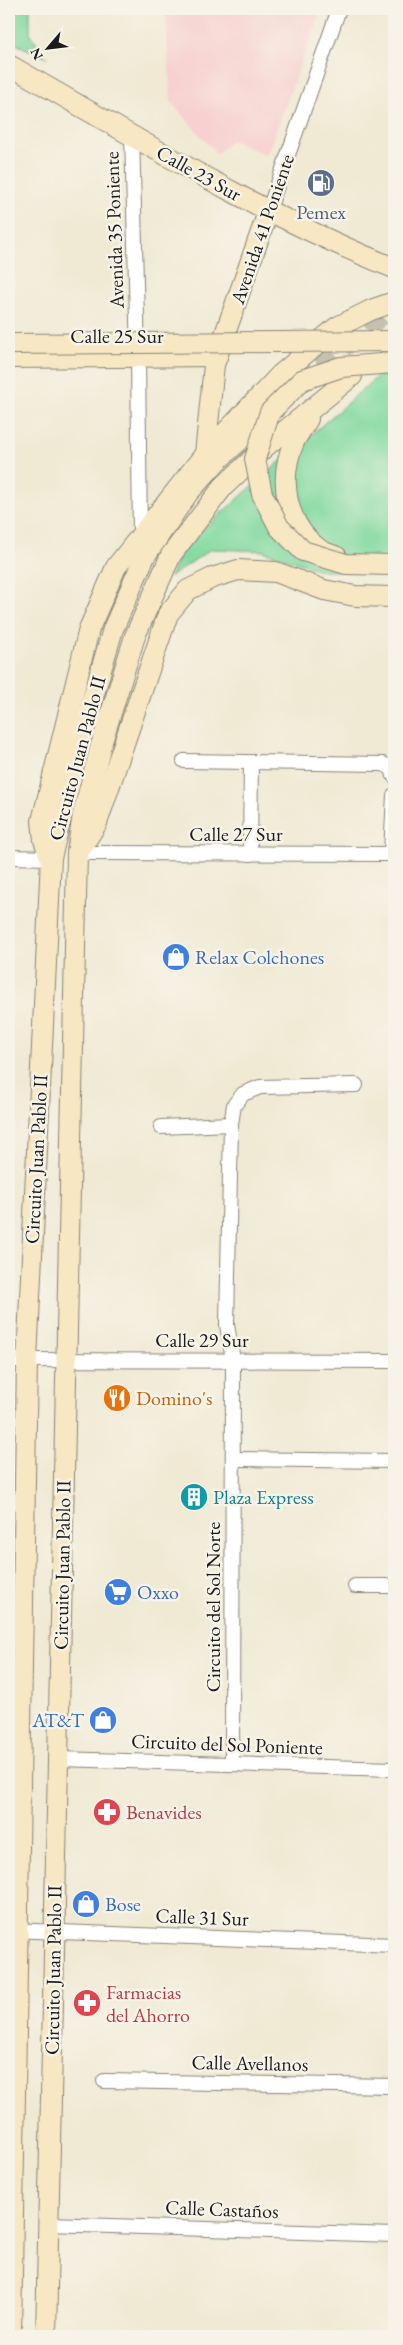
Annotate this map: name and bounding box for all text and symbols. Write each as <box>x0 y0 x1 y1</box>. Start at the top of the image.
north arrow <box>22 22 72 72</box>
text: N <box>26 44 47 63</box>
street label: Calle 23 Sur <box>152 139 246 207</box>
street label: Avenida 41 Poniente <box>224 150 300 308</box>
street label: Avenida 35 Poniente <box>98 151 130 310</box>
fuel station icon: Pemex <box>306 168 336 198</box>
place label: Pemex <box>296 199 346 225</box>
street label: Calle 25 Sur <box>70 323 164 349</box>
street label: Circuito Juan Pablo II <box>42 672 112 843</box>
street label: Calle 27 Sur <box>189 821 283 847</box>
shop icon: Relax Colchones <box>161 942 191 972</box>
place label: Relax Colchones <box>195 944 324 970</box>
street label: Circuito Juan Pablo II <box>19 1073 53 1244</box>
street label: Calle 29 Sur <box>155 1327 249 1353</box>
restaurant icon: Domino's <box>102 1383 132 1413</box>
place label: Domino's <box>136 1385 212 1411</box>
street label: Circuito Juan Pablo II <box>48 1480 76 1650</box>
building icon: Plaza Express <box>179 1482 209 1512</box>
place label: Plaza Express <box>213 1484 314 1510</box>
street label: Circuito del Sol Norte <box>200 1522 226 1692</box>
supermarket icon: Oxxo <box>103 1577 133 1607</box>
place label: Oxxo <box>137 1579 179 1605</box>
shop icon: AT&T <box>88 1705 118 1735</box>
place label: AT&T <box>31 1707 85 1733</box>
street label: Circuito del Sol Poniente <box>131 1728 323 1760</box>
pharmacy icon: Benavides <box>92 1797 122 1827</box>
place label: Benavides <box>126 1799 202 1825</box>
street label: Circuito Juan Pablo II <box>39 1885 67 2055</box>
shop icon: Bose <box>71 1889 101 1919</box>
place label: Bose <box>105 1891 141 1917</box>
street label: Calle 31 Sur <box>155 1902 249 1932</box>
place label: Farmacias del Ahorro <box>106 1979 190 2028</box>
pharmacy icon: Farmacias del Ahorro <box>72 1988 102 2018</box>
street label: Calle Avellanos <box>191 2049 309 2077</box>
street label: Calle Castaños <box>165 2194 279 2224</box>

